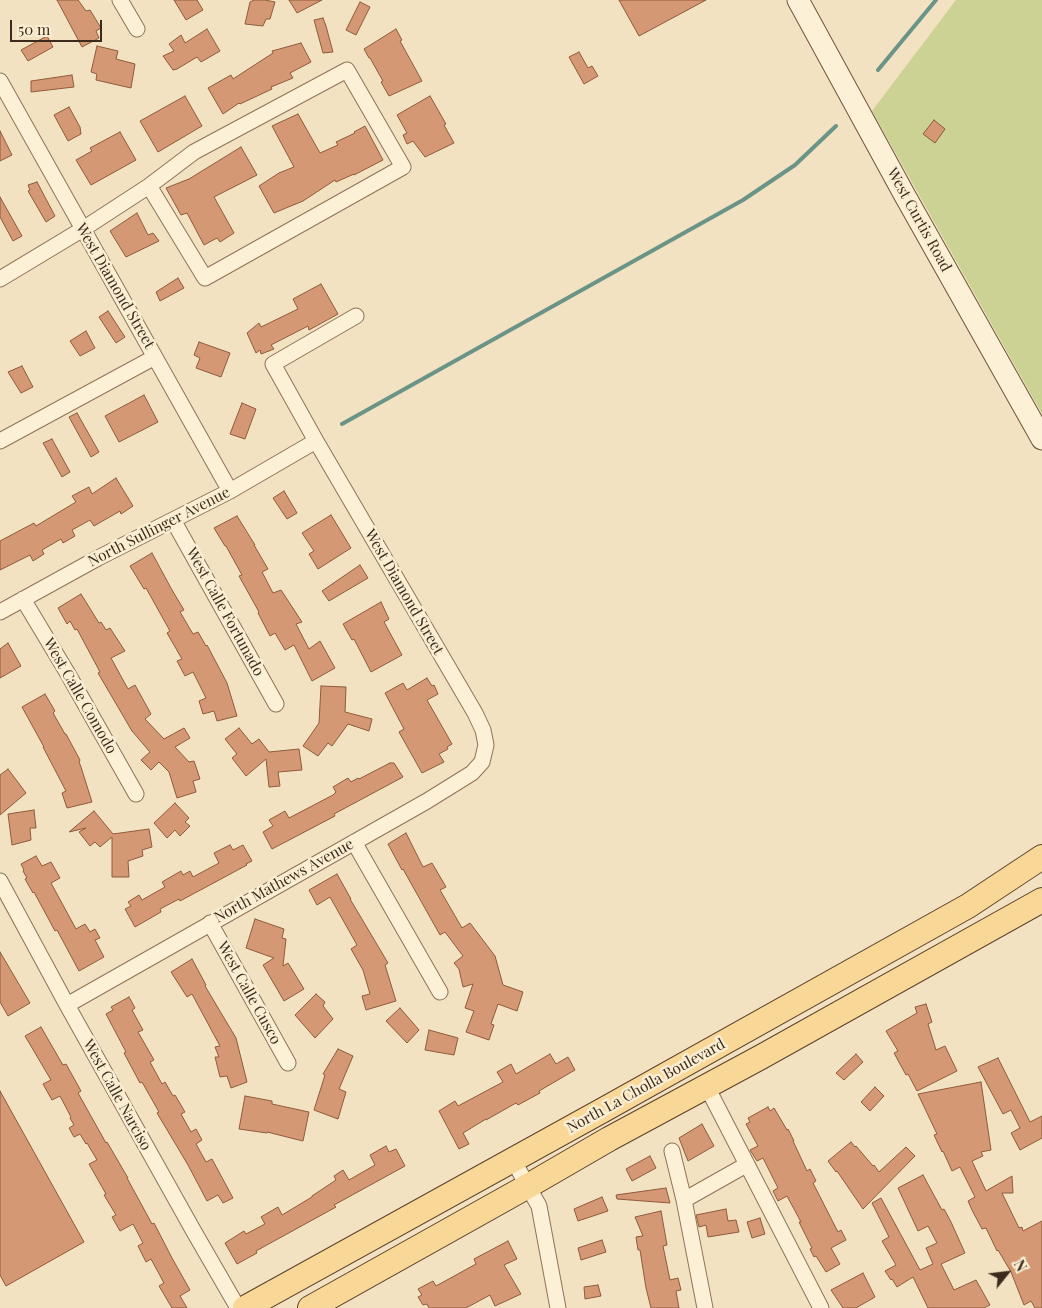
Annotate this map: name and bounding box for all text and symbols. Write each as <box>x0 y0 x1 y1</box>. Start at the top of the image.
scale bar <box>12 10 105 42</box>
text: 50 m <box>18 19 50 39</box>
street label: West Curtis Road <box>883 165 955 275</box>
street label: West Diamond Street <box>72 220 158 352</box>
street label: North Sullinger Avenue <box>85 483 233 571</box>
street label: West Diamond Street <box>361 526 447 658</box>
street label: West Calle Fortunado <box>182 545 268 679</box>
street label: West Calle Comodo <box>40 635 120 757</box>
street label: North Mathews Avenue <box>211 835 357 927</box>
street label: West Calle Cusco <box>213 938 285 1048</box>
street label: North La Cholla Boulevard <box>564 1035 728 1137</box>
street label: West Calle Narciso <box>79 1036 155 1154</box>
north arrow <box>982 1248 1032 1298</box>
text: N <box>1010 1256 1031 1275</box>

